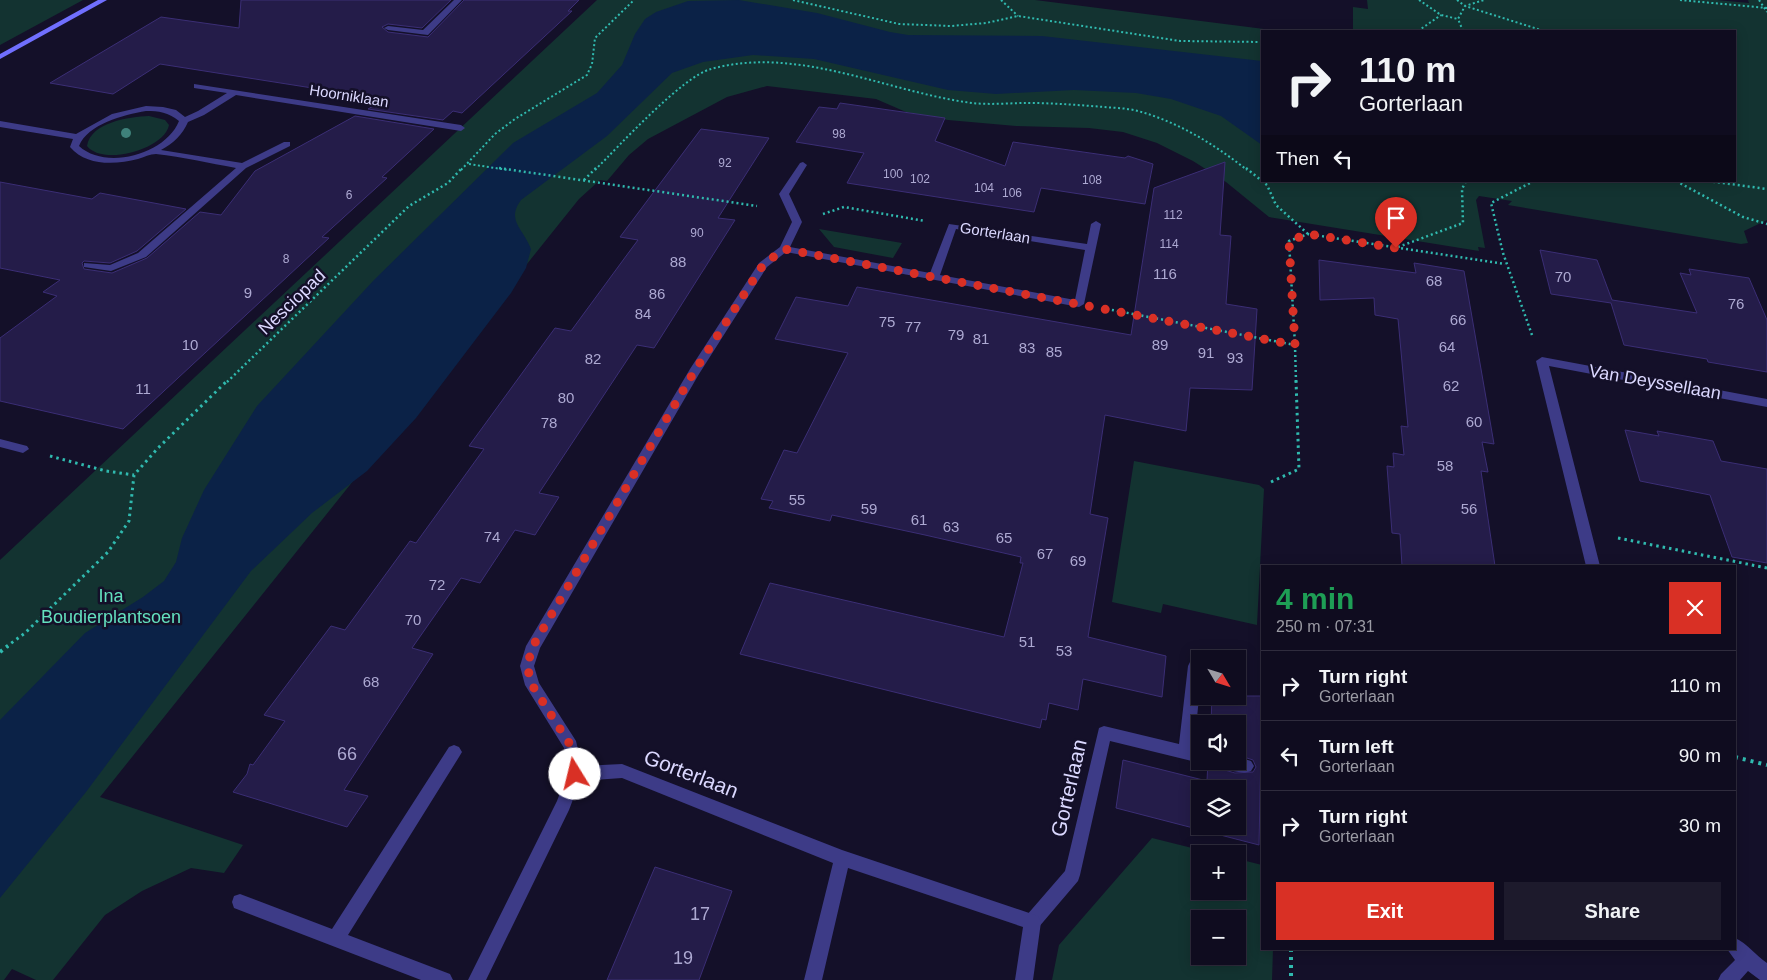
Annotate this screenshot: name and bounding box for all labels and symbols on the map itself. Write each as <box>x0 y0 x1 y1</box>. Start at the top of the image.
street label: Hoorniklaan <box>308 81 390 110</box>
house number: 98 <box>832 127 846 141</box>
house number: 92 <box>718 156 732 170</box>
house number: 100 <box>883 167 903 181</box>
house number: 102 <box>910 172 930 186</box>
house number: 108 <box>1082 173 1102 187</box>
house number: 104 <box>974 181 994 195</box>
house number: 106 <box>1002 186 1022 200</box>
house number: 6 <box>346 188 353 202</box>
pin <box>1375 197 1417 248</box>
house number: 112 <box>1163 208 1183 222</box>
street label: Gorterlaan <box>959 219 1031 246</box>
house number: 90 <box>690 226 704 240</box>
house number: 114 <box>1159 237 1179 251</box>
house number: 8 <box>283 252 290 266</box>
house number: 88 <box>670 253 686 270</box>
street label: Nesciopad <box>254 265 330 339</box>
house number: 116 <box>1153 265 1177 282</box>
house number: 70 <box>1555 268 1571 285</box>
house number: 68 <box>1426 272 1442 289</box>
house number: 9 <box>244 284 252 301</box>
house number: 86 <box>649 285 665 302</box>
house number: 76 <box>1728 295 1744 312</box>
house number: 84 <box>635 305 651 322</box>
house number: 66 <box>1450 311 1466 328</box>
house number: 75 <box>879 313 895 330</box>
house number: 77 <box>905 318 921 335</box>
house number: 79 <box>948 326 964 343</box>
house number: 81 <box>973 330 989 347</box>
house number: 10 <box>182 336 198 353</box>
house number: 89 <box>1152 336 1168 353</box>
house number: 64 <box>1439 338 1455 355</box>
house number: 83 <box>1019 339 1035 356</box>
house number: 85 <box>1046 343 1062 360</box>
house number: 91 <box>1198 344 1214 361</box>
house number: 93 <box>1227 349 1243 366</box>
house number: 82 <box>585 350 601 367</box>
street label: Van Deyssellaan <box>1587 361 1723 403</box>
house number: 62 <box>1443 377 1459 394</box>
house number: 11 <box>135 380 151 397</box>
house number: 80 <box>558 389 574 406</box>
house number: 60 <box>1466 413 1482 430</box>
house number: 78 <box>541 414 557 431</box>
house number: 58 <box>1437 457 1453 474</box>
house number: 55 <box>789 491 805 508</box>
house number: 59 <box>861 500 877 517</box>
house number: 56 <box>1461 500 1477 517</box>
house number: 61 <box>911 511 927 528</box>
house number: 63 <box>943 518 959 535</box>
house number: 74 <box>484 528 500 545</box>
house number: 65 <box>996 529 1012 546</box>
house number: 67 <box>1037 545 1053 562</box>
house number: 69 <box>1070 552 1086 569</box>
house number: 72 <box>429 576 445 593</box>
park label: Ina Boudierplantsoen <box>41 586 181 627</box>
house number: 70 <box>405 611 421 628</box>
house number: 51 <box>1019 633 1035 650</box>
house number: 53 <box>1056 642 1072 659</box>
north arrow <box>1191 650 1246 705</box>
house number: 68 <box>363 673 379 690</box>
street label: Gorterlaan <box>1046 737 1091 839</box>
house number: 66 <box>337 744 357 764</box>
street label: Gorterlaan <box>641 745 742 802</box>
position arrow <box>548 747 600 799</box>
house number: 17 <box>690 904 710 924</box>
house number: 19 <box>673 948 693 968</box>

